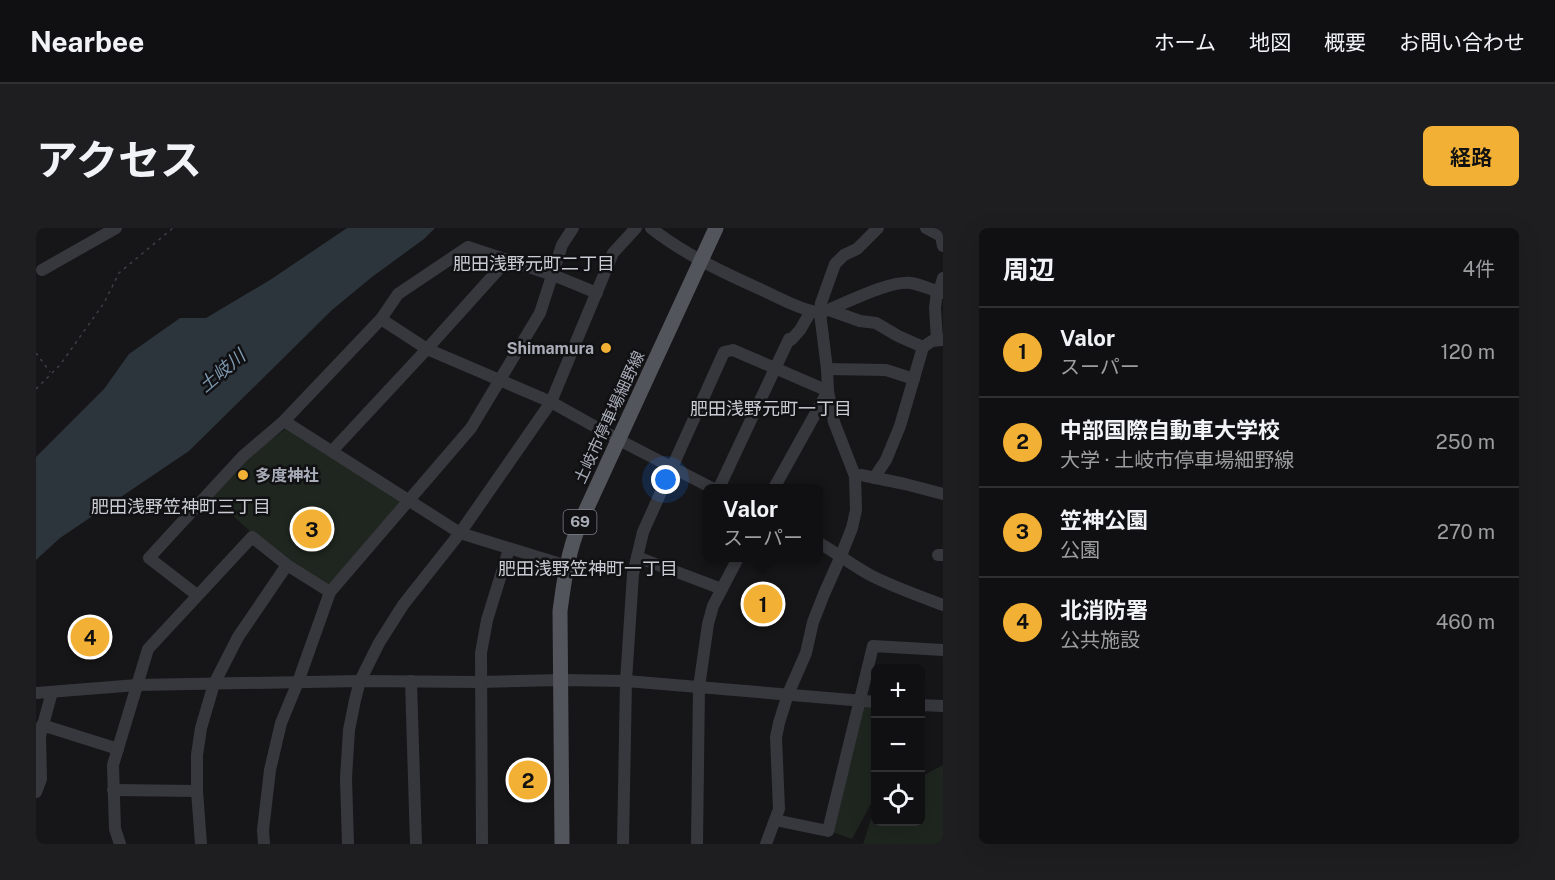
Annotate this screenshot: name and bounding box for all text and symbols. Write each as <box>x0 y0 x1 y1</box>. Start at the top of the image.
text: Nearbee <box>30 25 144 58</box>
text: ホーム <box>1154 30 1216 55</box>
text: 地図 <box>1249 30 1291 55</box>
text: 概要 <box>1324 30 1366 55</box>
text: お問い合わせ <box>1399 30 1525 55</box>
button: 経路 <box>1423 126 1519 186</box>
text: アクセス <box>36 135 202 184</box>
district label: 肥田浅野元町二丁目 <box>453 253 615 274</box>
text: 周辺 <box>1003 254 1055 285</box>
text: 4件 <box>1462 257 1495 281</box>
text: Valor <box>1060 325 1115 351</box>
place label: Shimamura <box>506 339 594 358</box>
text: 1 <box>1018 340 1027 364</box>
text: 120 m <box>1441 340 1495 364</box>
marker: Shimamura <box>599 341 613 355</box>
water label: 土岐川 <box>194 344 251 396</box>
street label: 土岐市停車場細野線 <box>570 348 648 486</box>
text: スーパー <box>1060 355 1140 379</box>
district label: 肥田浅野元町一丁目 <box>690 398 852 419</box>
text: 中部国際自動車大学校 <box>1060 417 1280 443</box>
text: 2 <box>1016 430 1029 454</box>
text: 250 m <box>1436 430 1495 454</box>
text: 大学 · 土岐市停車場細野線 <box>1060 448 1294 472</box>
your location <box>651 465 680 494</box>
place label: 多度神社 <box>255 466 319 485</box>
marker: 多度神社 <box>236 468 250 482</box>
popup <box>703 484 823 562</box>
district label: 肥田浅野笠神町三丁目 <box>91 496 271 517</box>
text: Valor <box>723 496 778 522</box>
pin: 3 <box>292 506 332 552</box>
text: 笠神公園 <box>1060 507 1148 533</box>
road number: 69 <box>564 510 596 534</box>
text: 3 <box>1016 520 1029 544</box>
text: 270 m <box>1437 520 1495 544</box>
text: スーパー <box>723 526 803 550</box>
text: 公園 <box>1060 538 1100 562</box>
district label: 肥田浅野笠神町一丁目 <box>498 558 678 579</box>
pin: 1 <box>744 582 782 626</box>
text: 北消防署 <box>1060 597 1148 623</box>
text: 4 <box>1016 610 1029 634</box>
text: 460 m <box>1436 610 1495 634</box>
pin: 4 <box>70 614 110 660</box>
text: 公共施設 <box>1060 628 1140 652</box>
map controls <box>871 664 925 826</box>
button: + <box>871 664 925 718</box>
button: − <box>871 718 925 772</box>
pin: 2 <box>508 758 548 802</box>
button: locate <box>871 772 925 826</box>

